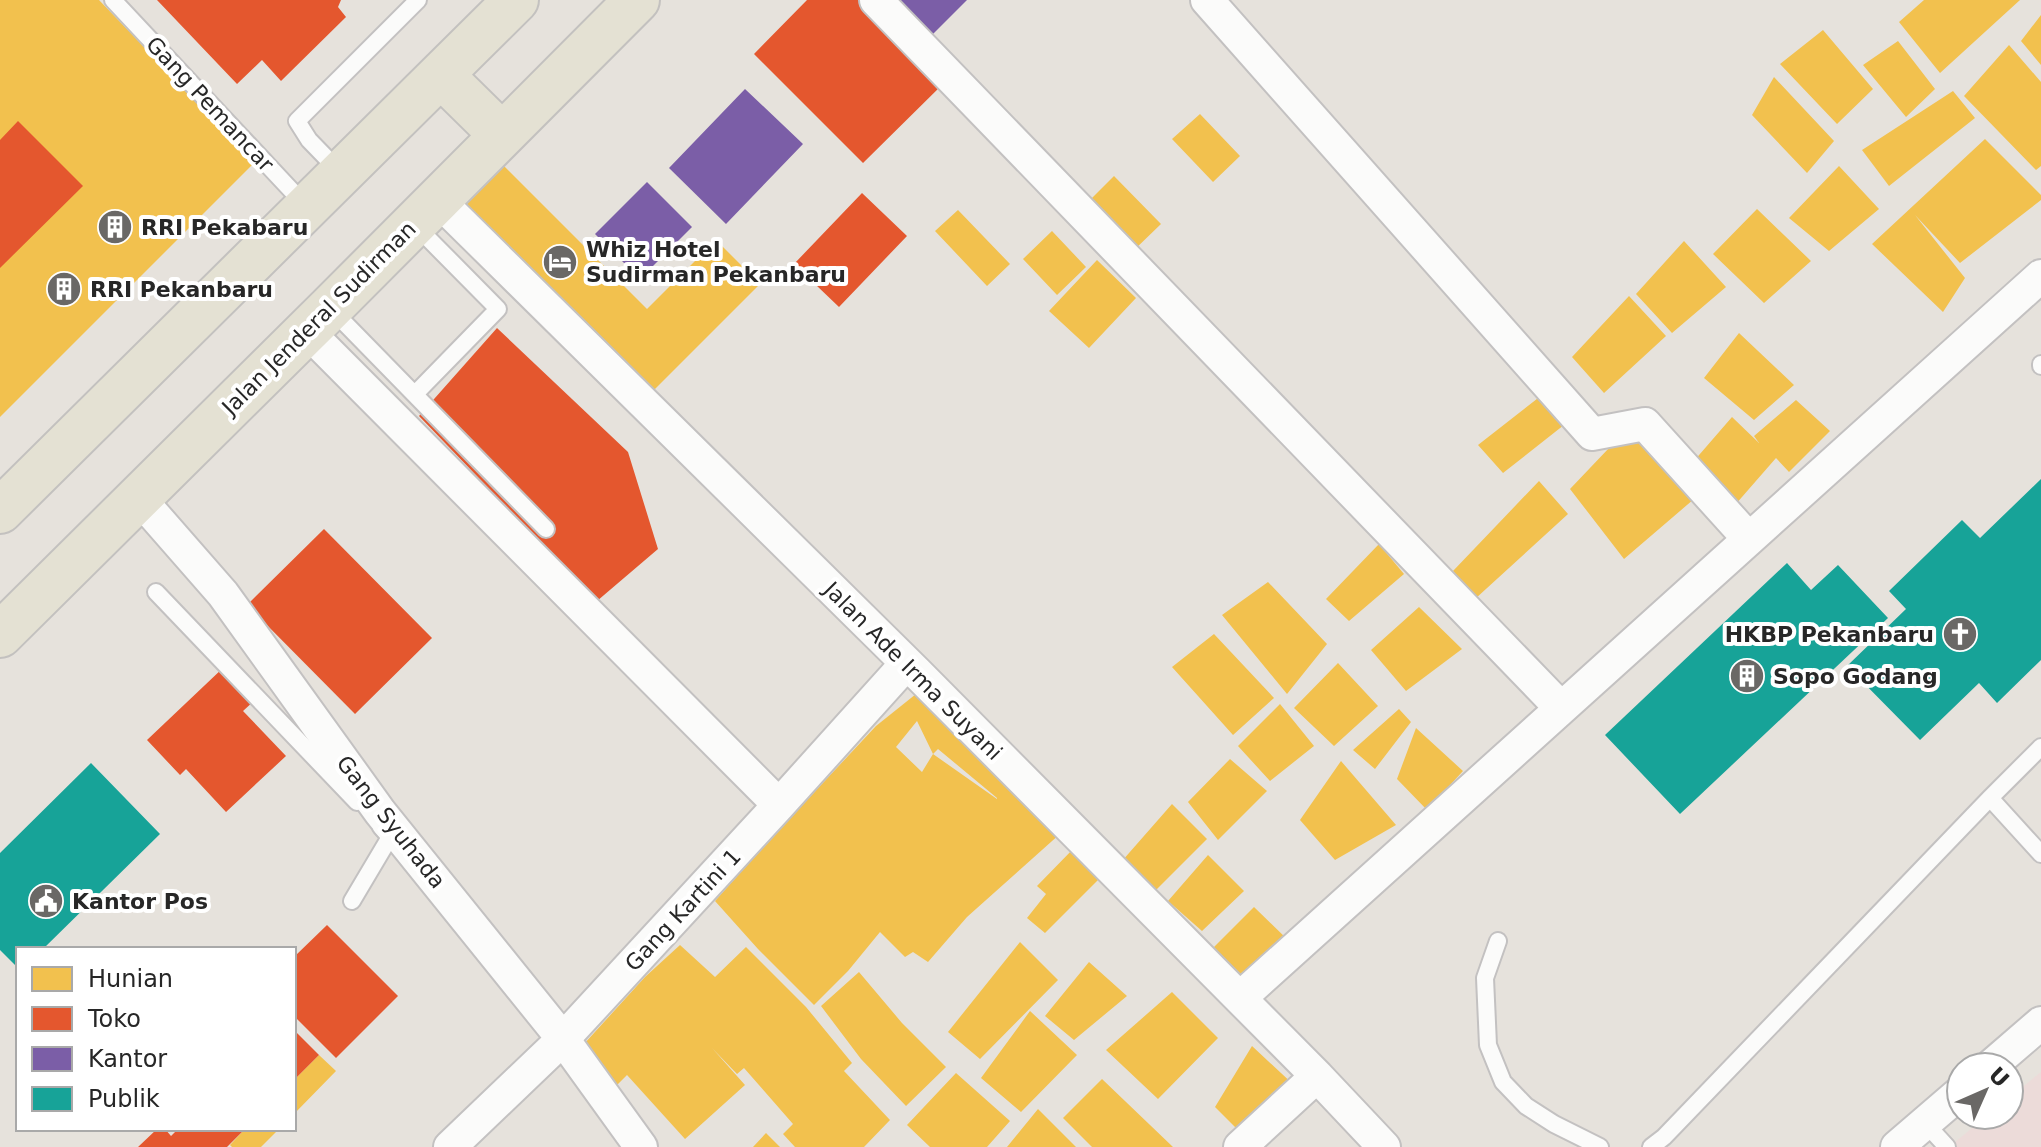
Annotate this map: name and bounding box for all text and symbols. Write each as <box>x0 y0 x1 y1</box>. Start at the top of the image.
street label: Gang Pemancar <box>141 32 279 177</box>
building icon: RRI Pekabaru <box>96 208 134 246</box>
place label: RRI Pekabaru <box>141 215 308 240</box>
street label: Jalan Jenderal Sudirman <box>216 216 421 421</box>
place label: Whiz Hotel Sudirman Pekanbaru <box>586 237 846 287</box>
hotel icon: Whiz Hotel Sudirman Pekanbaru <box>541 243 579 281</box>
building icon: RRI Pekanbaru <box>45 270 83 308</box>
place label: RRI Pekanbaru <box>90 277 273 302</box>
street label: Jalan Ade Irma Suyani <box>817 575 1007 765</box>
church icon: HKBP Pekanbaru <box>1941 615 1979 653</box>
place label: HKBP Pekanbaru <box>1725 622 1934 647</box>
building icon: Sopo Godang <box>1728 657 1766 695</box>
place label: Sopo Godang <box>1773 664 1938 689</box>
street label: Gang Syuhada <box>332 751 450 893</box>
street label: Gang Kartini 1 <box>620 844 746 976</box>
public building icon: Kantor Pos <box>27 882 65 920</box>
place label: Kantor Pos <box>72 889 208 914</box>
legend <box>16 947 296 1131</box>
text: Hunian <box>88 965 173 993</box>
text: Toko <box>87 1005 141 1033</box>
text: Kantor <box>88 1045 167 1073</box>
north arrow <box>1945 1051 2025 1131</box>
text: U <box>1984 1062 2014 1092</box>
text: Publik <box>88 1085 160 1113</box>

